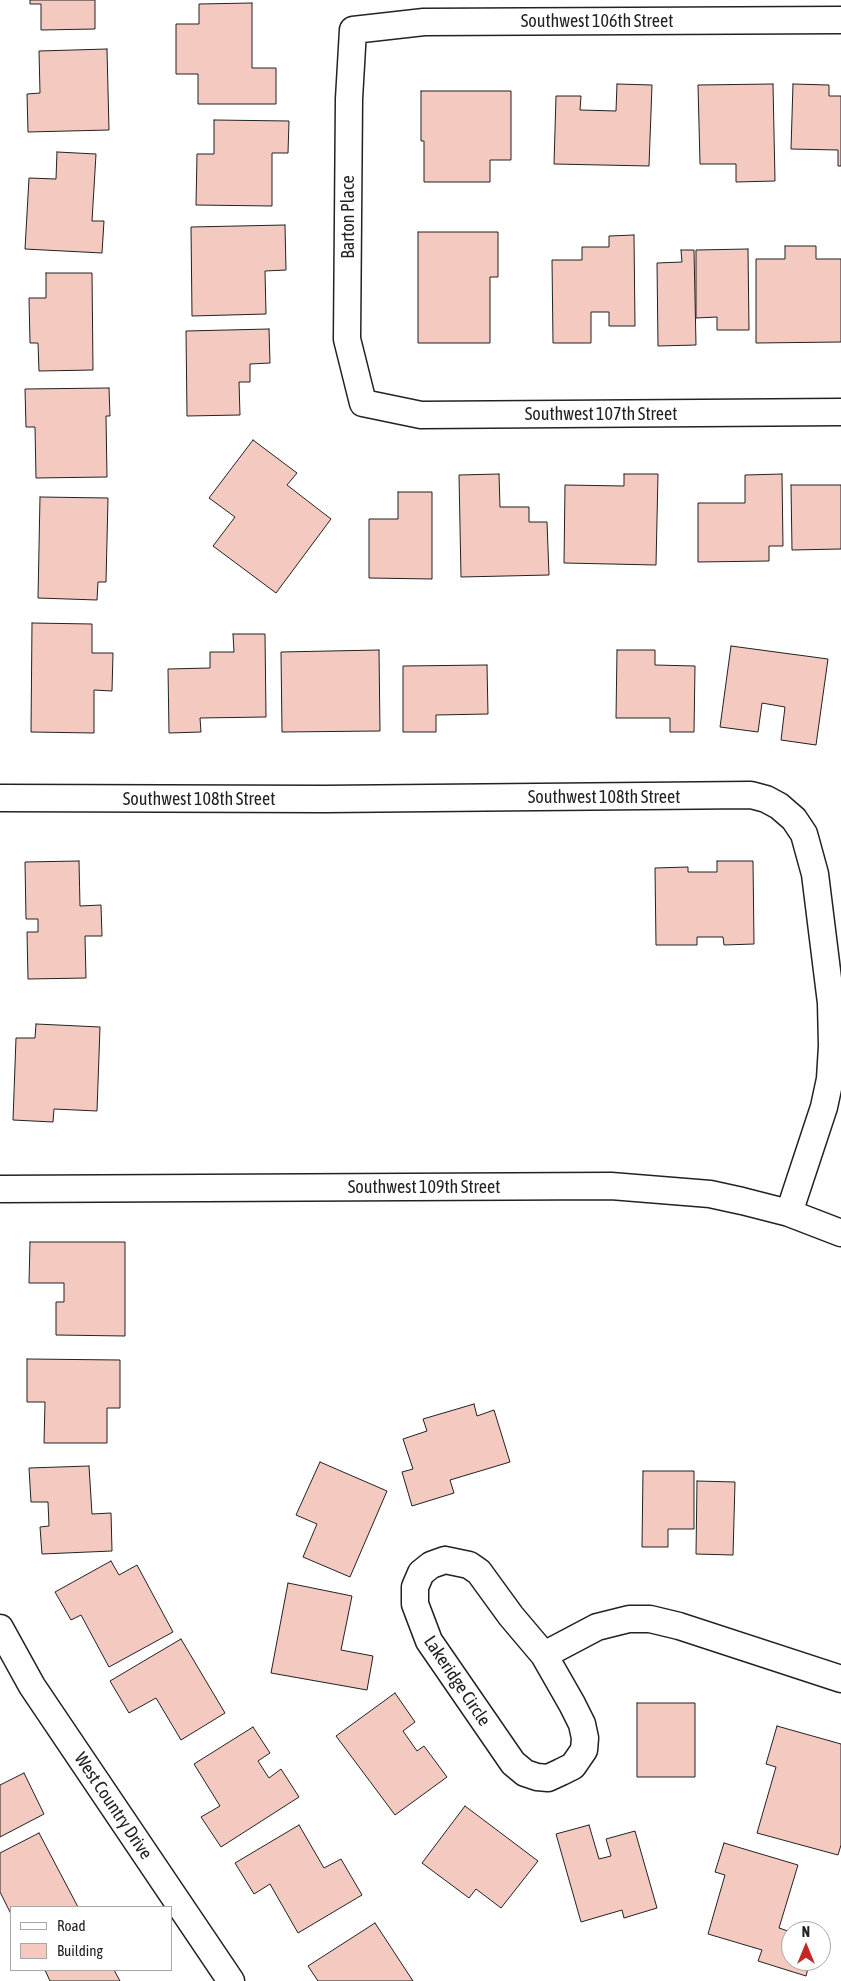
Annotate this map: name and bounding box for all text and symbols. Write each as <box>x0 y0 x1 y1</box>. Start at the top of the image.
street label: Southwest 106th Street <box>521 10 673 32</box>
street label: Barton Place <box>337 175 359 259</box>
street label: Southwest 107th Street <box>525 403 677 425</box>
street label: Southwest 108th Street <box>528 786 680 808</box>
street label: Southwest 108th Street <box>123 788 275 810</box>
street label: Southwest 109th Street <box>348 1176 500 1198</box>
street label: Lakeridge Circle <box>419 1632 495 1730</box>
street label: West Country Drive <box>69 1749 157 1863</box>
legend <box>10 1906 172 1971</box>
text: Road <box>57 1917 86 1934</box>
north arrow <box>781 1921 831 1971</box>
text: N <box>802 1924 810 1940</box>
text: Building <box>57 1942 103 1959</box>

